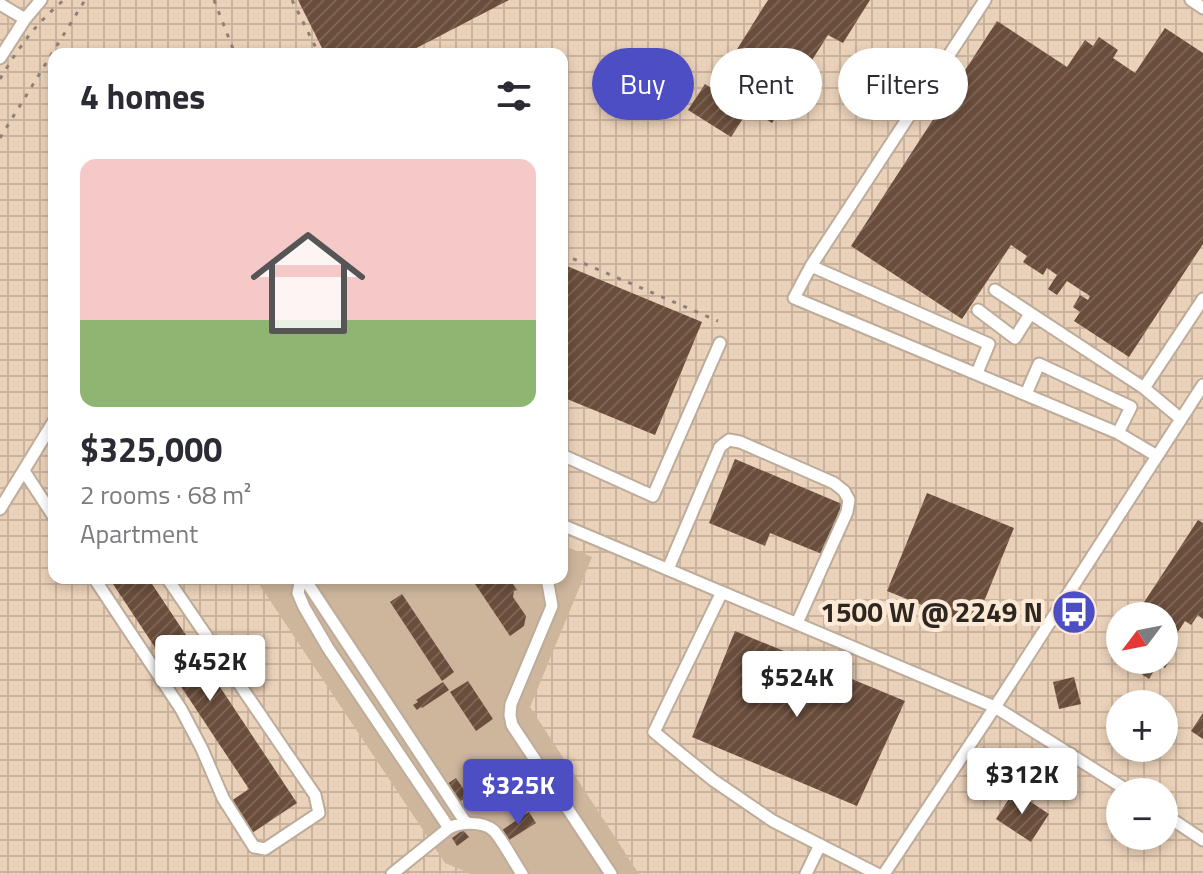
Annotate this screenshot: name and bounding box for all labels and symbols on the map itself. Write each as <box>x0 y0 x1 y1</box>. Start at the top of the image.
bus stop icon: 1500 W @ 2249 N <box>1050 588 1098 636</box>
place label: 1500 W @ 2249 N <box>820 590 1043 633</box>
north arrow <box>1106 602 1178 674</box>
pin: $452K <box>154 635 266 703</box>
pin: $524K <box>741 651 853 719</box>
pin: $312K <box>966 748 1078 816</box>
pin: $325K <box>462 759 574 827</box>

